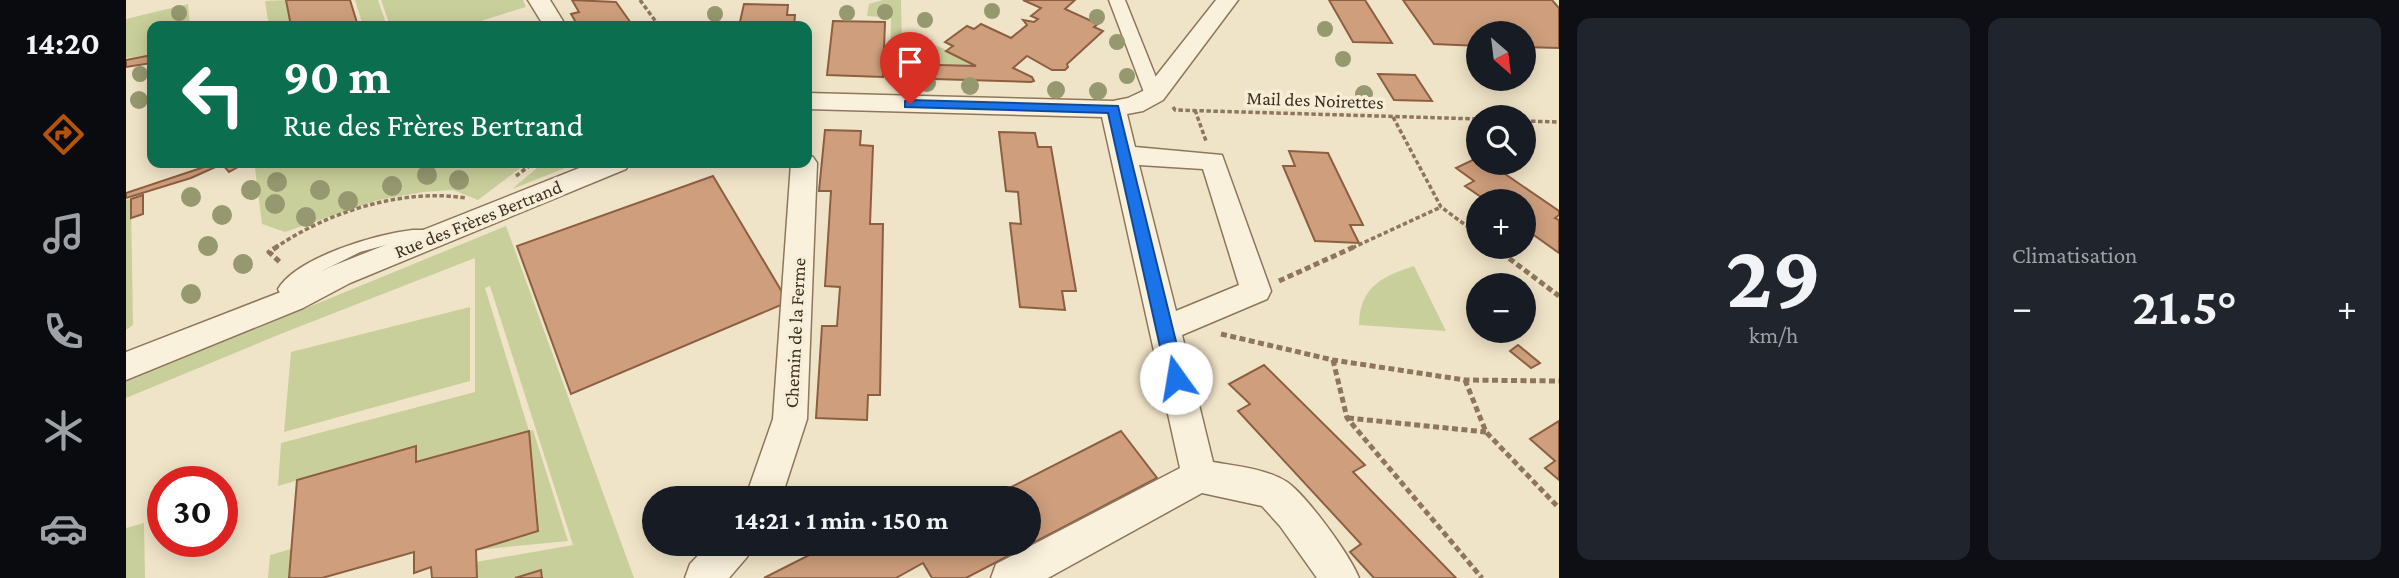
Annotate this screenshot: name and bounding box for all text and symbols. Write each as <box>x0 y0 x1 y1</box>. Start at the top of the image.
north arrow <box>1466 21 1536 91</box>
map controls <box>1466 21 1536 343</box>
text: 14:20 <box>26 25 100 61</box>
pin <box>880 32 940 104</box>
icon: arrive <box>891 43 929 81</box>
icon: left <box>168 49 259 140</box>
text: 90 m <box>283 49 390 104</box>
street label: Mail des Noirettes <box>1246 87 1384 113</box>
button: search <box>1466 105 1536 175</box>
text: Rue des Frères Bertrand <box>283 107 584 143</box>
icon: directions <box>39 110 88 159</box>
street label: Rue des Frères Bertrand <box>391 176 565 262</box>
button: + <box>1466 189 1536 259</box>
icon: music <box>39 209 88 258</box>
text: 29 <box>1726 225 1821 327</box>
text: Climatisation <box>2012 242 2137 268</box>
street label: Chemin de la Ferme <box>781 257 809 409</box>
button: − <box>1466 273 1536 343</box>
text: 21.5° <box>2132 277 2237 335</box>
text: − <box>2012 286 2032 328</box>
text: + <box>2337 286 2357 328</box>
icon: phone <box>39 307 88 356</box>
text: km/h <box>1749 322 1798 348</box>
position arrow <box>1139 341 1213 415</box>
icon: climate <box>39 406 88 455</box>
speed limit sign: 30 <box>147 466 238 557</box>
icon: car <box>39 504 88 553</box>
text: 14:21 · 1 min · 150 m <box>735 506 948 535</box>

